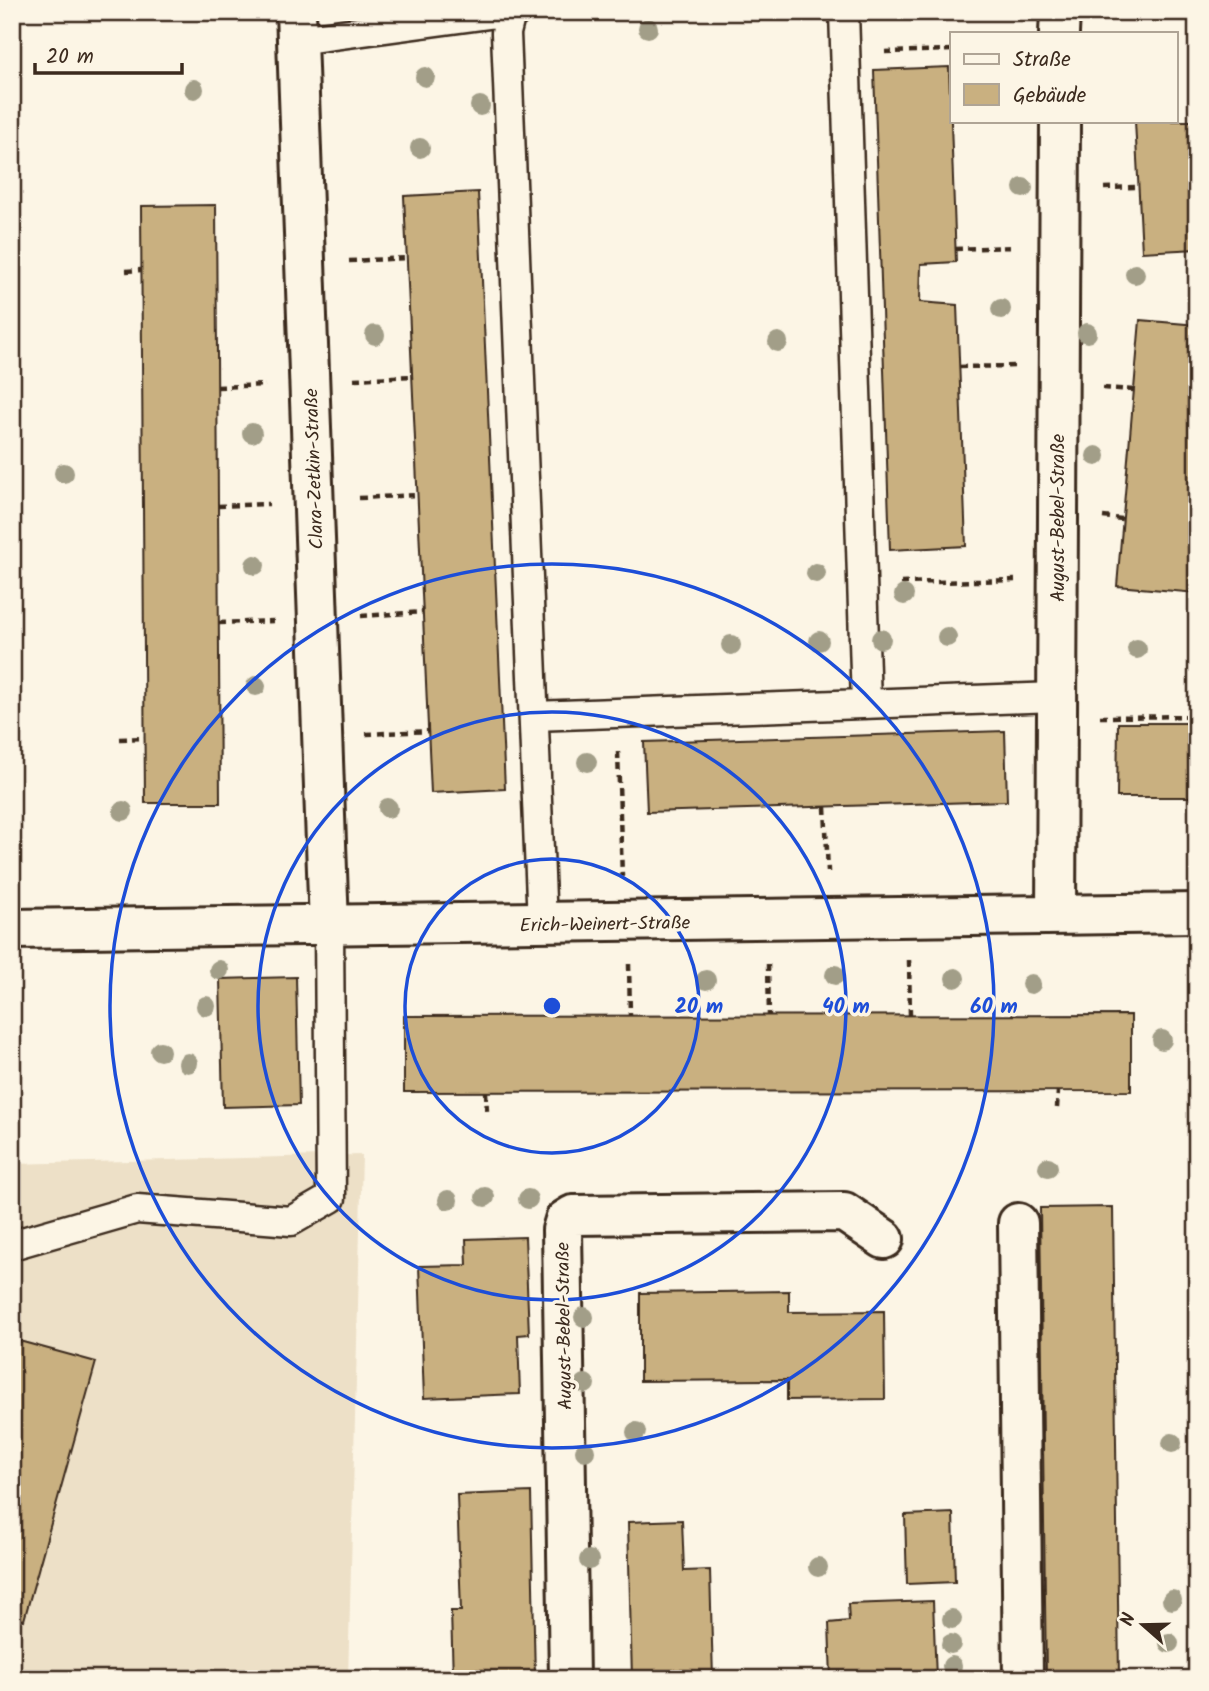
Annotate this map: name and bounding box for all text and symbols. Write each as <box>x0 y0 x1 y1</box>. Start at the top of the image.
scale bar <box>35 32 182 76</box>
legend <box>950 32 1178 122</box>
text: 20 m <box>46 41 94 74</box>
text: Straße <box>1013 44 1071 77</box>
text: Gebäude <box>1013 80 1087 113</box>
street label: Clara-Zetkin-Straße <box>297 387 333 550</box>
street label: August-Bebel-Straße <box>1044 434 1074 602</box>
street label: Erich-Weinert-Straße <box>519 909 691 941</box>
text: 20 m <box>675 991 723 1024</box>
text: 40 m <box>822 991 870 1024</box>
text: 60 m <box>970 991 1018 1024</box>
centre of rings <box>540 994 564 1018</box>
street label: August-Bebel-Straße <box>549 1241 581 1410</box>
north arrow <box>1108 1590 1178 1660</box>
text: N <box>1113 1609 1145 1631</box>

